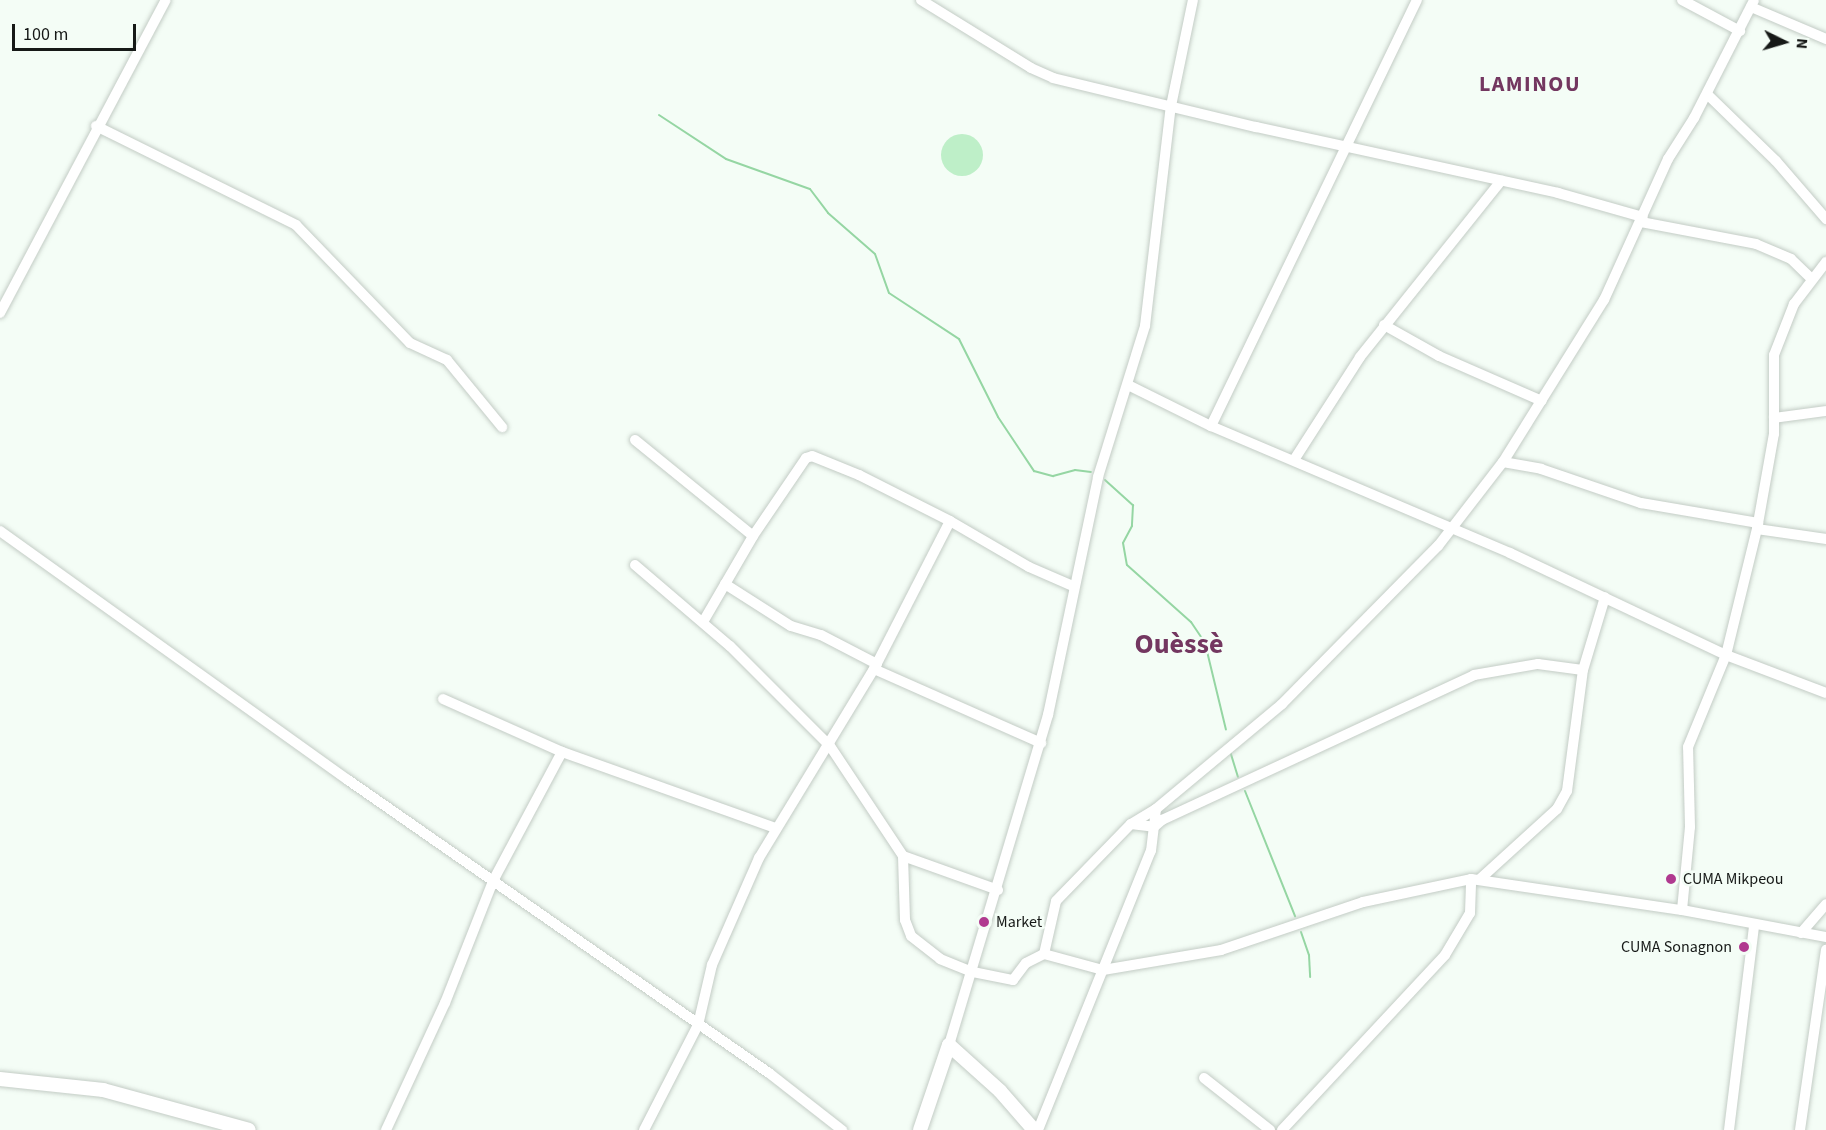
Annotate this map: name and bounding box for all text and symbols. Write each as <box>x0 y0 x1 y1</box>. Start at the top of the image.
scale bar <box>15 12 140 50</box>
north arrow <box>1754 12 1814 72</box>
text: 100 m <box>23 22 68 47</box>
text: N <box>1791 37 1813 50</box>
district label: LAMINOU <box>1479 72 1581 98</box>
district label: Ouèssè <box>1135 627 1223 661</box>
place label: CUMA Mikpeou <box>1683 869 1783 889</box>
marker: CUMA Mikpeou <box>1664 872 1678 886</box>
place label: Market <box>996 912 1042 932</box>
marker: Market <box>977 915 991 929</box>
place label: CUMA Sonagnon <box>1621 937 1732 957</box>
marker: CUMA Sonagnon <box>1737 940 1751 954</box>

